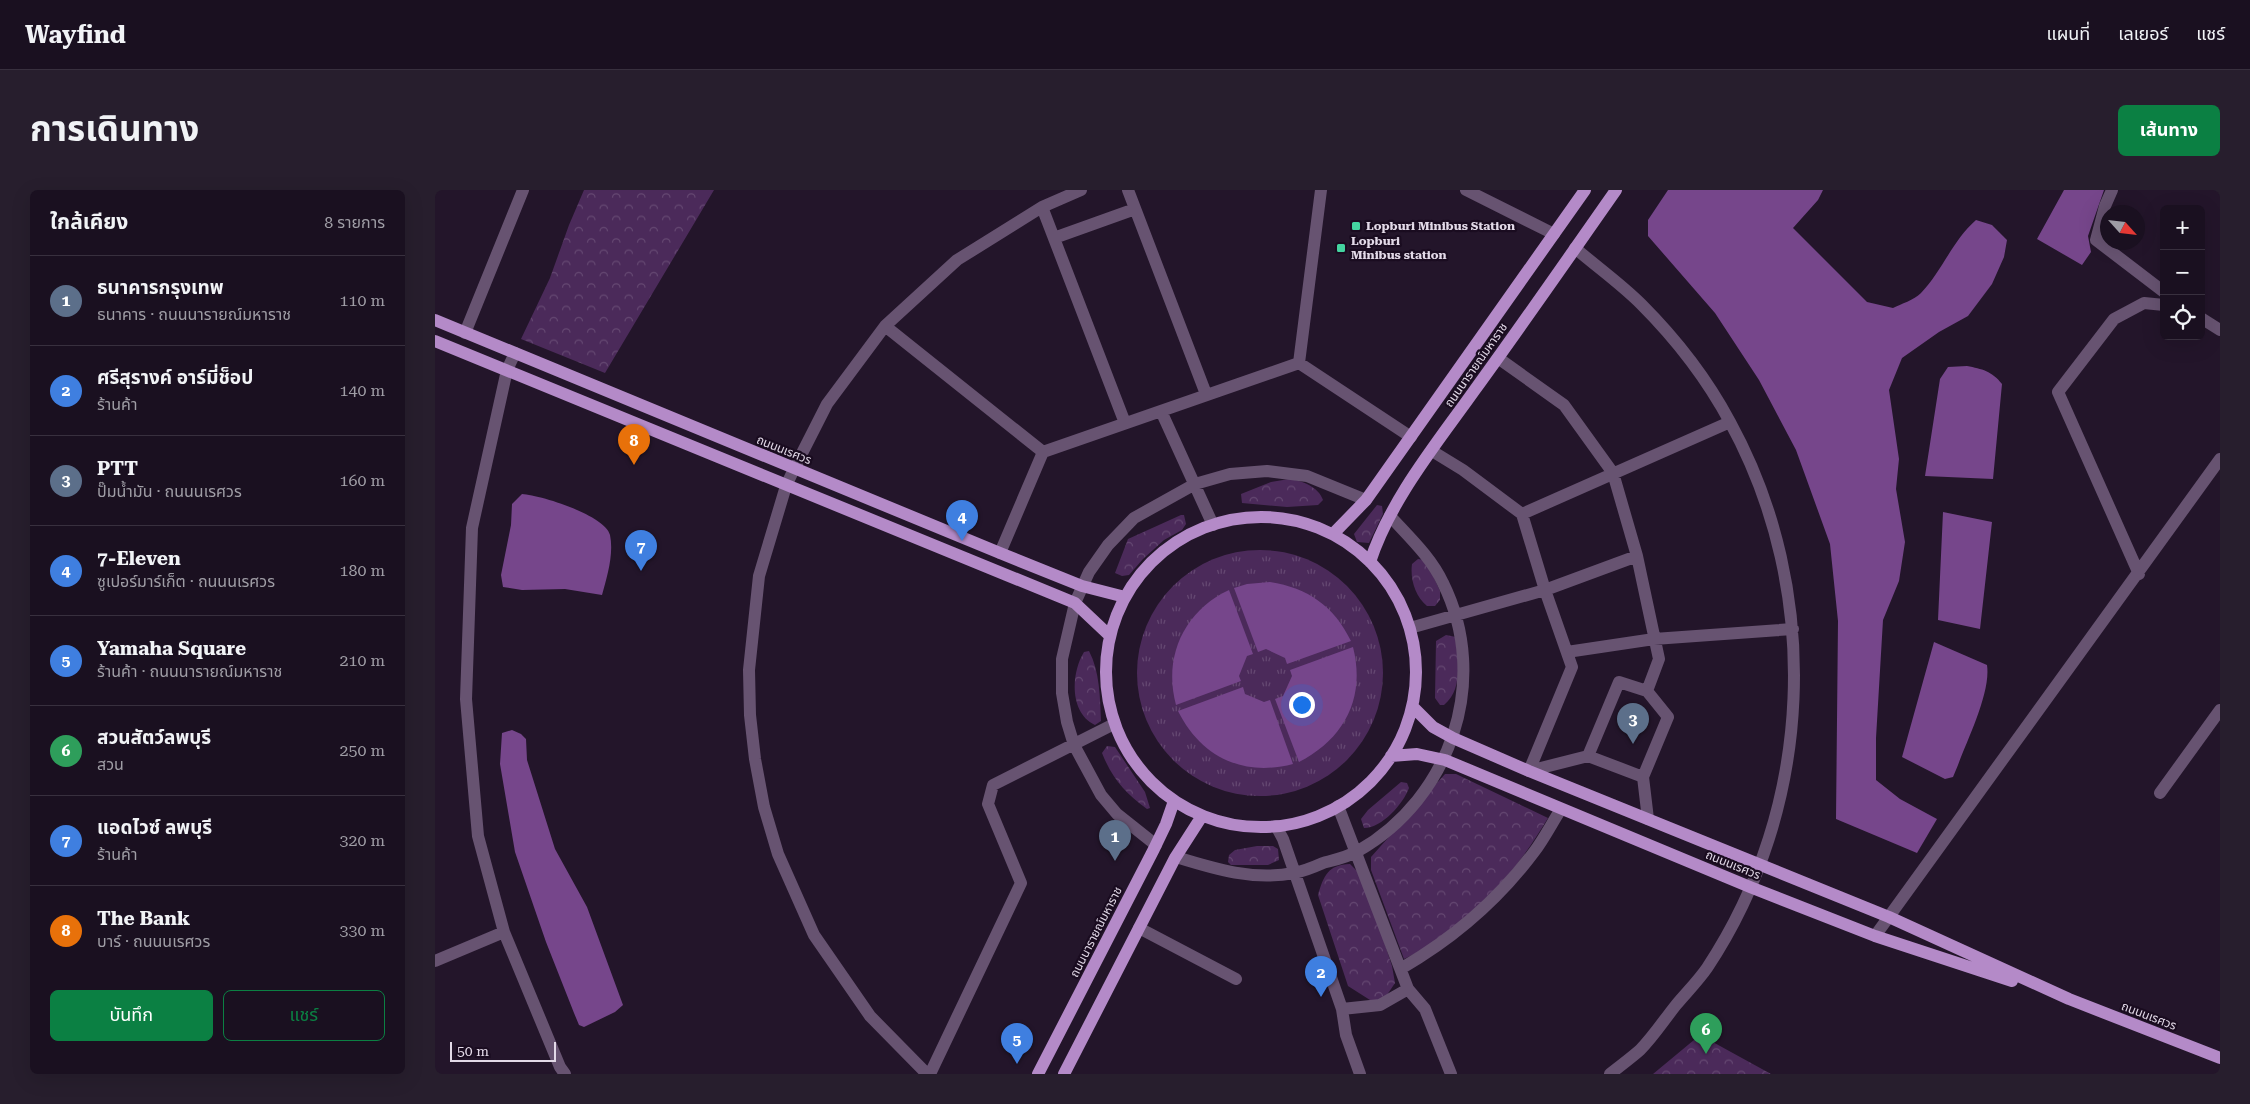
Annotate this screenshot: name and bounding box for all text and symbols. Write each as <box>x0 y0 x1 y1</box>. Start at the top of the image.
text: Wayfind <box>25 21 126 49</box>
text: แผนที่ <box>2046 23 2090 44</box>
text: เลเยอร์ <box>2118 23 2168 44</box>
text: แชร์ <box>2196 23 2225 44</box>
button: เส้นทาง <box>2118 105 2220 156</box>
text: การเดินทาง <box>30 109 199 150</box>
north arrow <box>2100 205 2145 250</box>
map controls <box>2160 205 2205 340</box>
button: + <box>2160 205 2205 250</box>
text: ใกล้เคียง <box>50 210 128 234</box>
text: 8 รายการ <box>324 213 385 232</box>
place label: Lopburi Minibus Station <box>1366 219 1515 233</box>
marker: Lopburi Minibus Station <box>1350 220 1362 232</box>
place label: Lopburi Minibus station <box>1351 234 1447 262</box>
marker: Lopburi Minibus station <box>1335 242 1347 254</box>
button: − <box>2160 250 2205 295</box>
text: ธนาคารกรุงเทพ <box>97 276 224 299</box>
text: 1 <box>62 291 70 310</box>
text: 110 m <box>339 291 385 310</box>
button: locate <box>2160 295 2205 340</box>
text: ธนาคาร · ถนนนารายณ์มหาราช <box>97 305 291 324</box>
street label: ถนนนารายณ์มหาราช <box>1442 320 1510 410</box>
text: ศรีสุรางค์ อาร์มี่ช็อป <box>97 366 253 389</box>
text: 2 <box>62 381 70 400</box>
text: 140 m <box>339 381 385 400</box>
text: ร้านค้า <box>97 395 137 414</box>
pin: 8 <box>618 424 650 465</box>
street label: ถนนนเรศวร <box>755 433 814 467</box>
text: PTT <box>97 457 138 480</box>
text: 3 <box>62 471 70 490</box>
text: 160 m <box>339 471 385 490</box>
text: ปั๊มน้ำมัน · ถนนนเรศวร <box>97 482 242 501</box>
pin: 4 <box>946 500 978 541</box>
pin: 7 <box>625 530 657 571</box>
text: 7-Eleven <box>97 547 181 570</box>
text: 4 <box>62 561 70 580</box>
text: 180 m <box>339 561 385 580</box>
text: ซูเปอร์มาร์เก็ต · ถนนนเรศวร <box>97 572 275 591</box>
text: Yamaha Square <box>97 637 246 660</box>
text: 5 <box>62 651 70 670</box>
text: 210 m <box>339 651 385 670</box>
text: ร้านค้า · ถนนนารายณ์มหาราช <box>97 662 282 681</box>
your location <box>1289 692 1315 718</box>
pin: 3 <box>1617 703 1649 744</box>
text: สวนสัตว์ลพบุรี <box>97 726 211 749</box>
text: 6 <box>62 741 70 760</box>
text: 250 m <box>339 741 385 760</box>
text: สวน <box>97 755 124 774</box>
text: แอดไวซ์ ลพบุรี <box>97 816 212 839</box>
pin: 1 <box>1099 820 1131 861</box>
text: 7 <box>62 831 70 850</box>
text: 320 m <box>339 831 385 850</box>
text: ร้านค้า <box>97 845 137 864</box>
street label: ถนนนเรศวร <box>1704 848 1763 882</box>
street label: ถนนนารายณ์มหาราช <box>1067 884 1125 980</box>
text: The Bank <box>97 907 190 930</box>
text: 8 <box>62 921 70 940</box>
text: 330 m <box>339 921 385 940</box>
text: บาร์ · ถนนนเรศวร <box>97 932 210 951</box>
pin: 2 <box>1305 956 1337 997</box>
button: บันทึก <box>50 990 213 1041</box>
button: แชร์ <box>223 990 385 1041</box>
street label: ถนนนเรศวร <box>2119 999 2179 1033</box>
pin: 6 <box>1690 1013 1722 1054</box>
pin: 5 <box>1001 1023 1033 1064</box>
scale bar <box>450 1039 556 1062</box>
text: 50 m <box>457 1043 489 1059</box>

